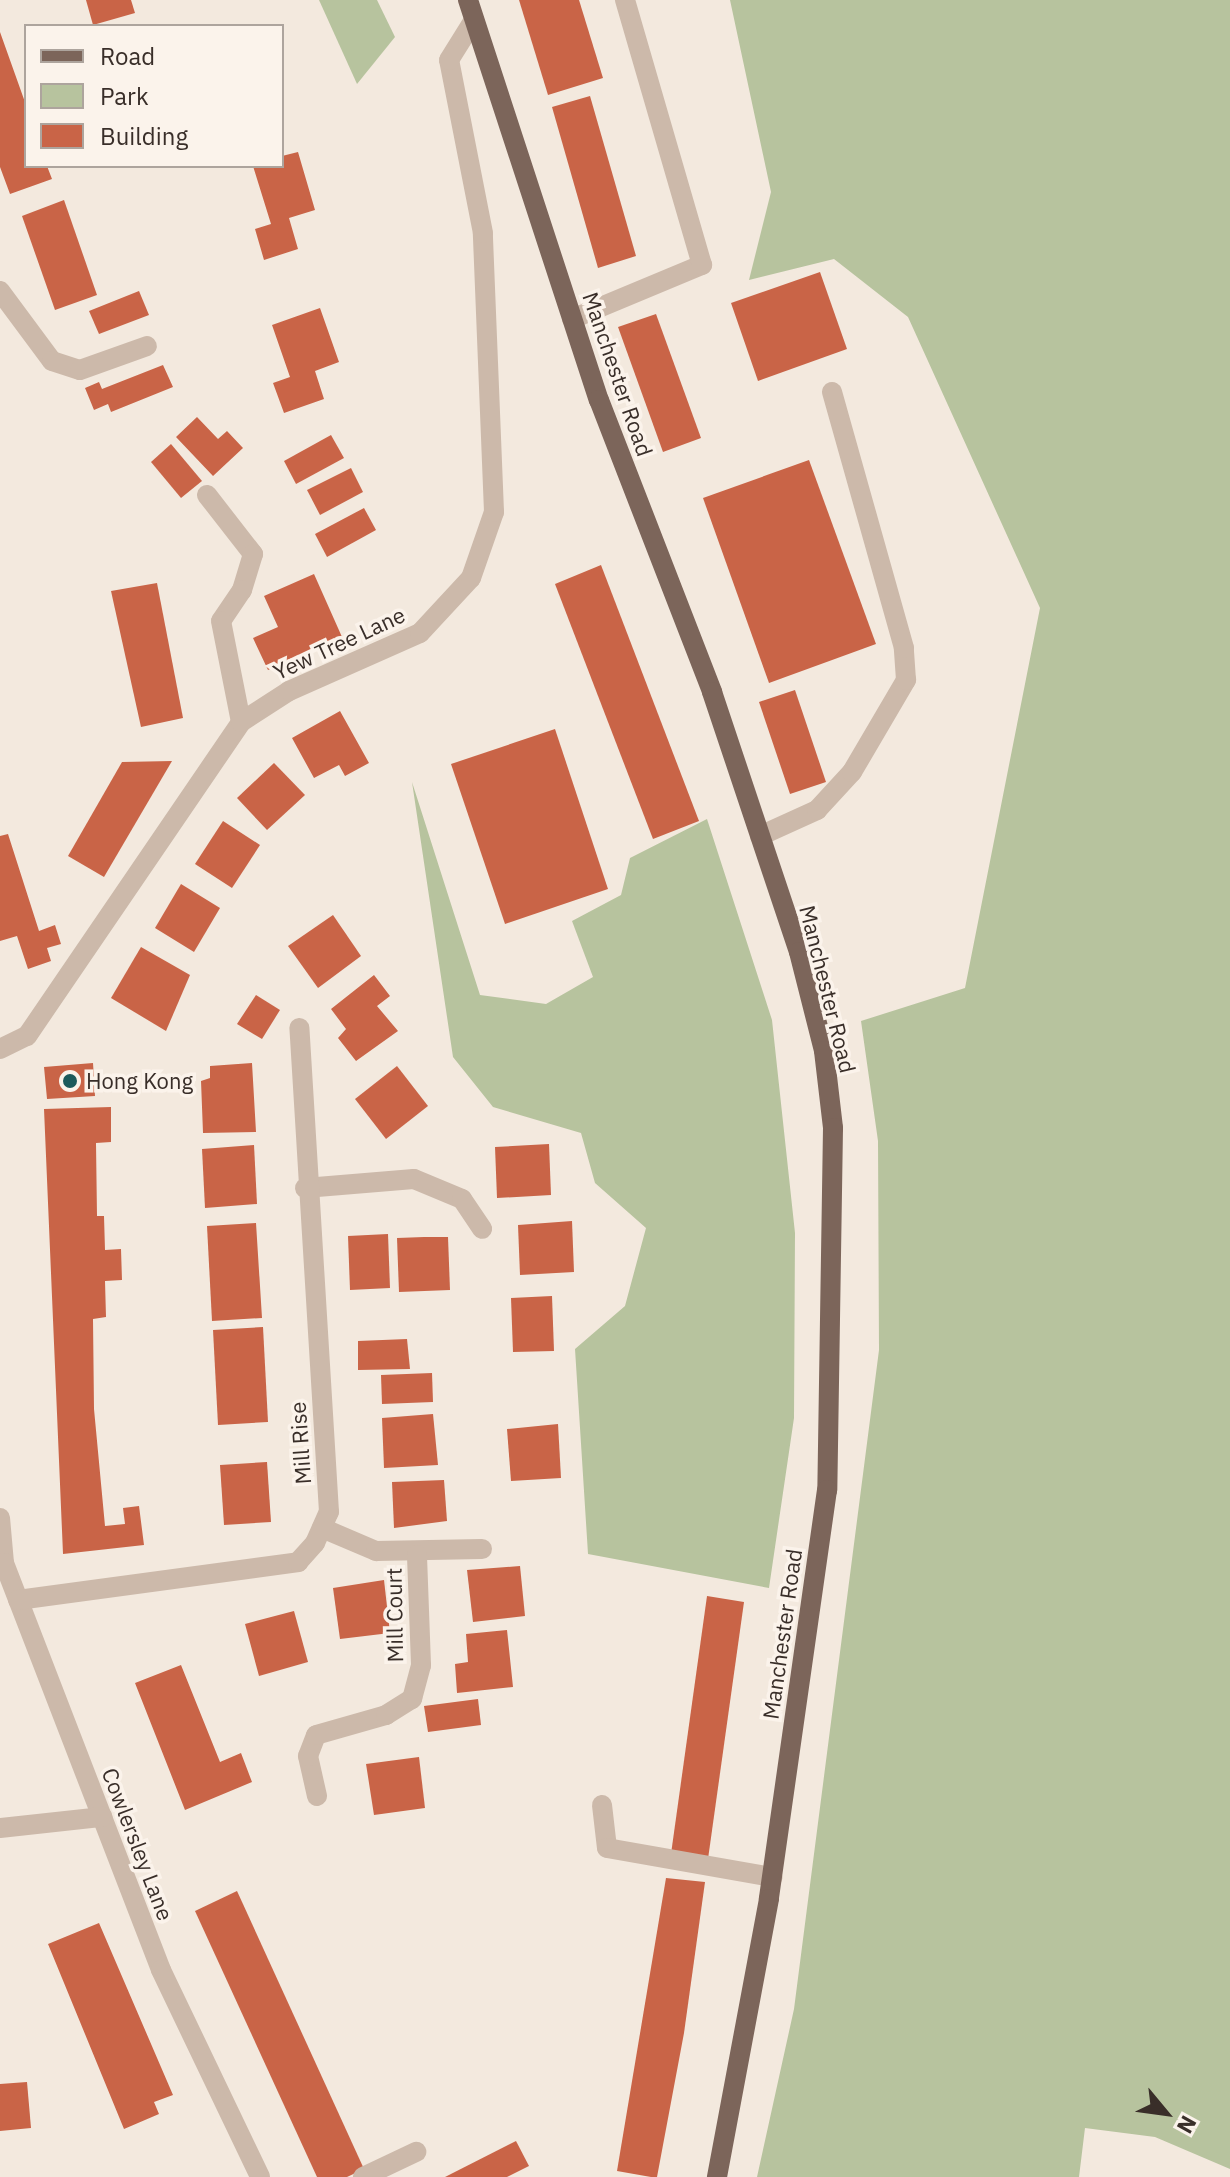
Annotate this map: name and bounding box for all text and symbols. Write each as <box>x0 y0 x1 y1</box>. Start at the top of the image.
legend <box>24 24 284 168</box>
text: Road <box>100 40 155 72</box>
text: Park <box>100 80 149 112</box>
text: Building <box>100 120 188 152</box>
street label: Manchester Road <box>578 288 658 460</box>
street label: Yew Tree Lane <box>269 601 409 685</box>
street label: Manchester Road <box>794 902 862 1076</box>
place label: Hong Kong <box>86 1068 193 1094</box>
marker: Hong Kong <box>61 1072 79 1090</box>
street label: Mill Rise <box>284 1401 316 1485</box>
street label: Manchester Road <box>757 1547 807 1721</box>
street label: Mill Court <box>380 1567 408 1663</box>
street label: Cowlersley Lane <box>97 1764 179 1924</box>
north arrow <box>1126 2073 1206 2153</box>
text: N <box>1171 2111 1204 2139</box>

